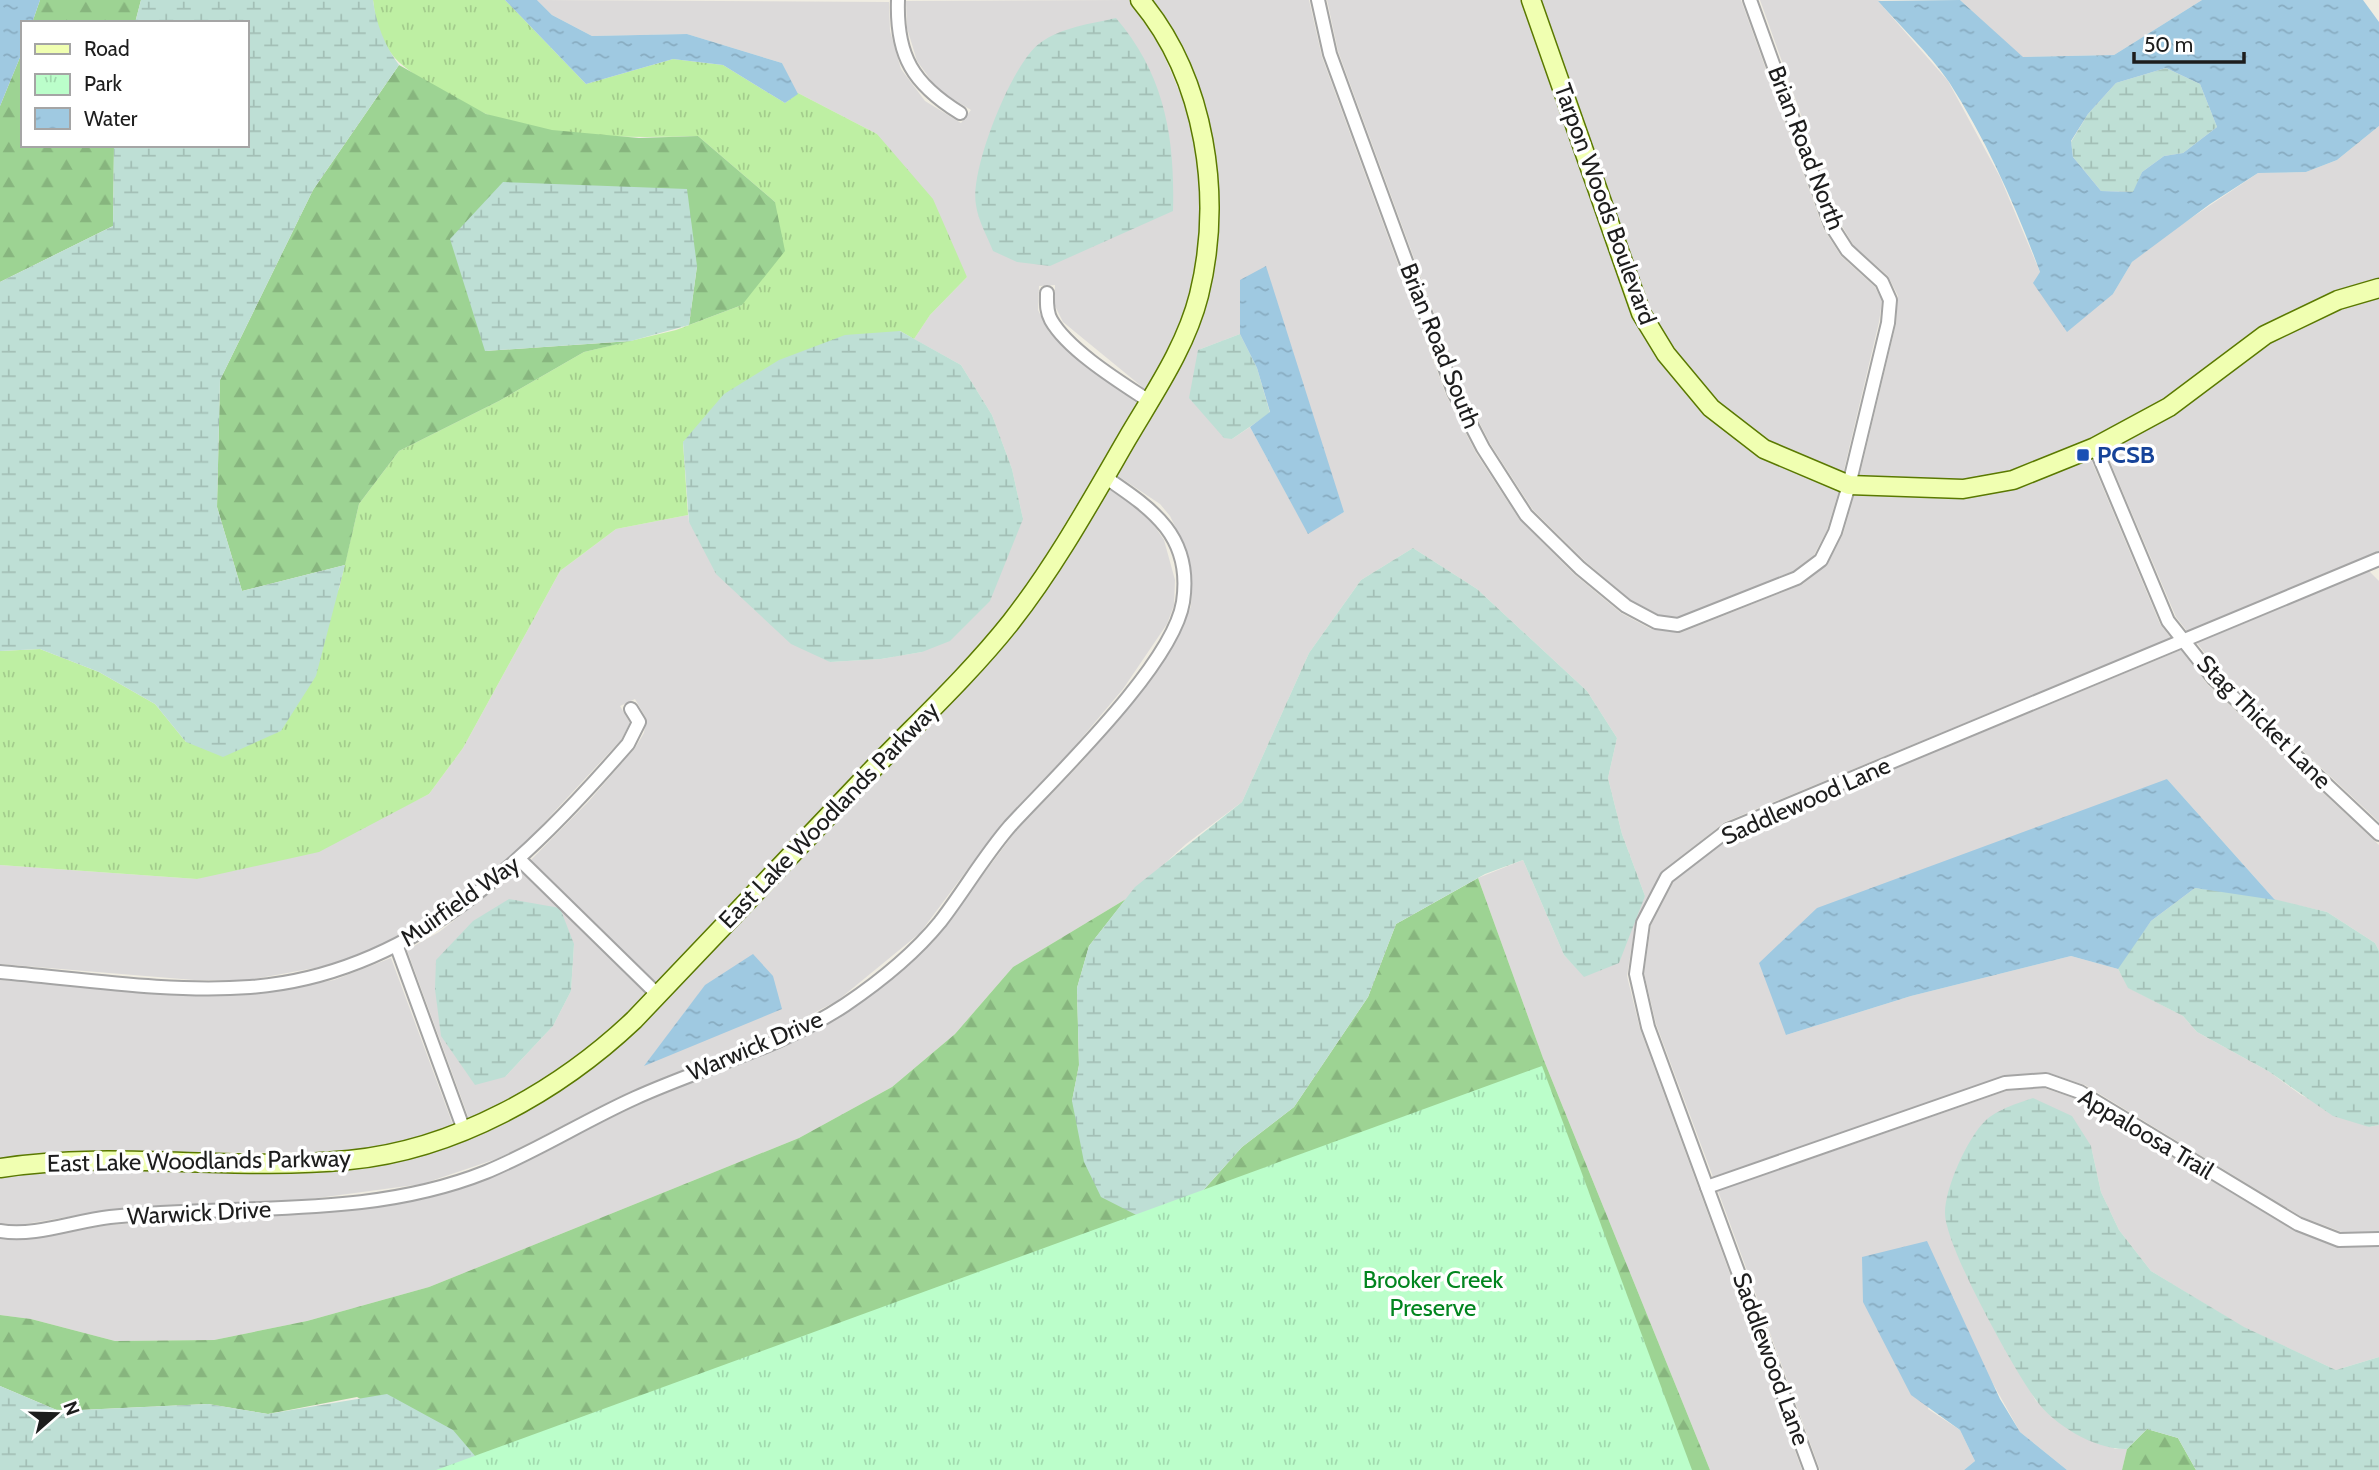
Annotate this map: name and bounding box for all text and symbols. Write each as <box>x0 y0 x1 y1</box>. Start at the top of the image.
legend <box>21 21 248 147</box>
scale bar <box>2134 21 2244 65</box>
text: 50 m <box>2144 32 2193 57</box>
text: Road <box>84 36 130 61</box>
street label: Brian Road North <box>1762 62 1851 234</box>
text: Park <box>84 71 122 96</box>
street label: Tarpon Woods Boulevard <box>1548 79 1663 328</box>
text: Water <box>84 106 138 131</box>
street label: Brian Road South <box>1394 259 1487 433</box>
place label: PCSB <box>2097 440 2155 469</box>
marker: PCSB <box>2075 447 2091 463</box>
street label: Stag Thicket Lane <box>2191 649 2337 795</box>
street label: East Lake Woodlands Parkway <box>713 695 945 934</box>
street label: Saddlewood Lane <box>1717 750 1895 851</box>
street label: Muirfield Way <box>394 849 525 952</box>
street label: Warwick Drive <box>683 1004 827 1087</box>
street label: Appaloosa Trail <box>2074 1082 2219 1185</box>
street label: East Lake Woodlands Parkway <box>47 1143 351 1178</box>
street label: Warwick Drive <box>126 1194 272 1231</box>
park label: Brooker Creek Preserve <box>1363 1265 1504 1322</box>
street label: Saddlewood Lane <box>1727 1269 1816 1449</box>
north arrow <box>21 1379 91 1449</box>
text: N <box>58 1398 85 1419</box>

